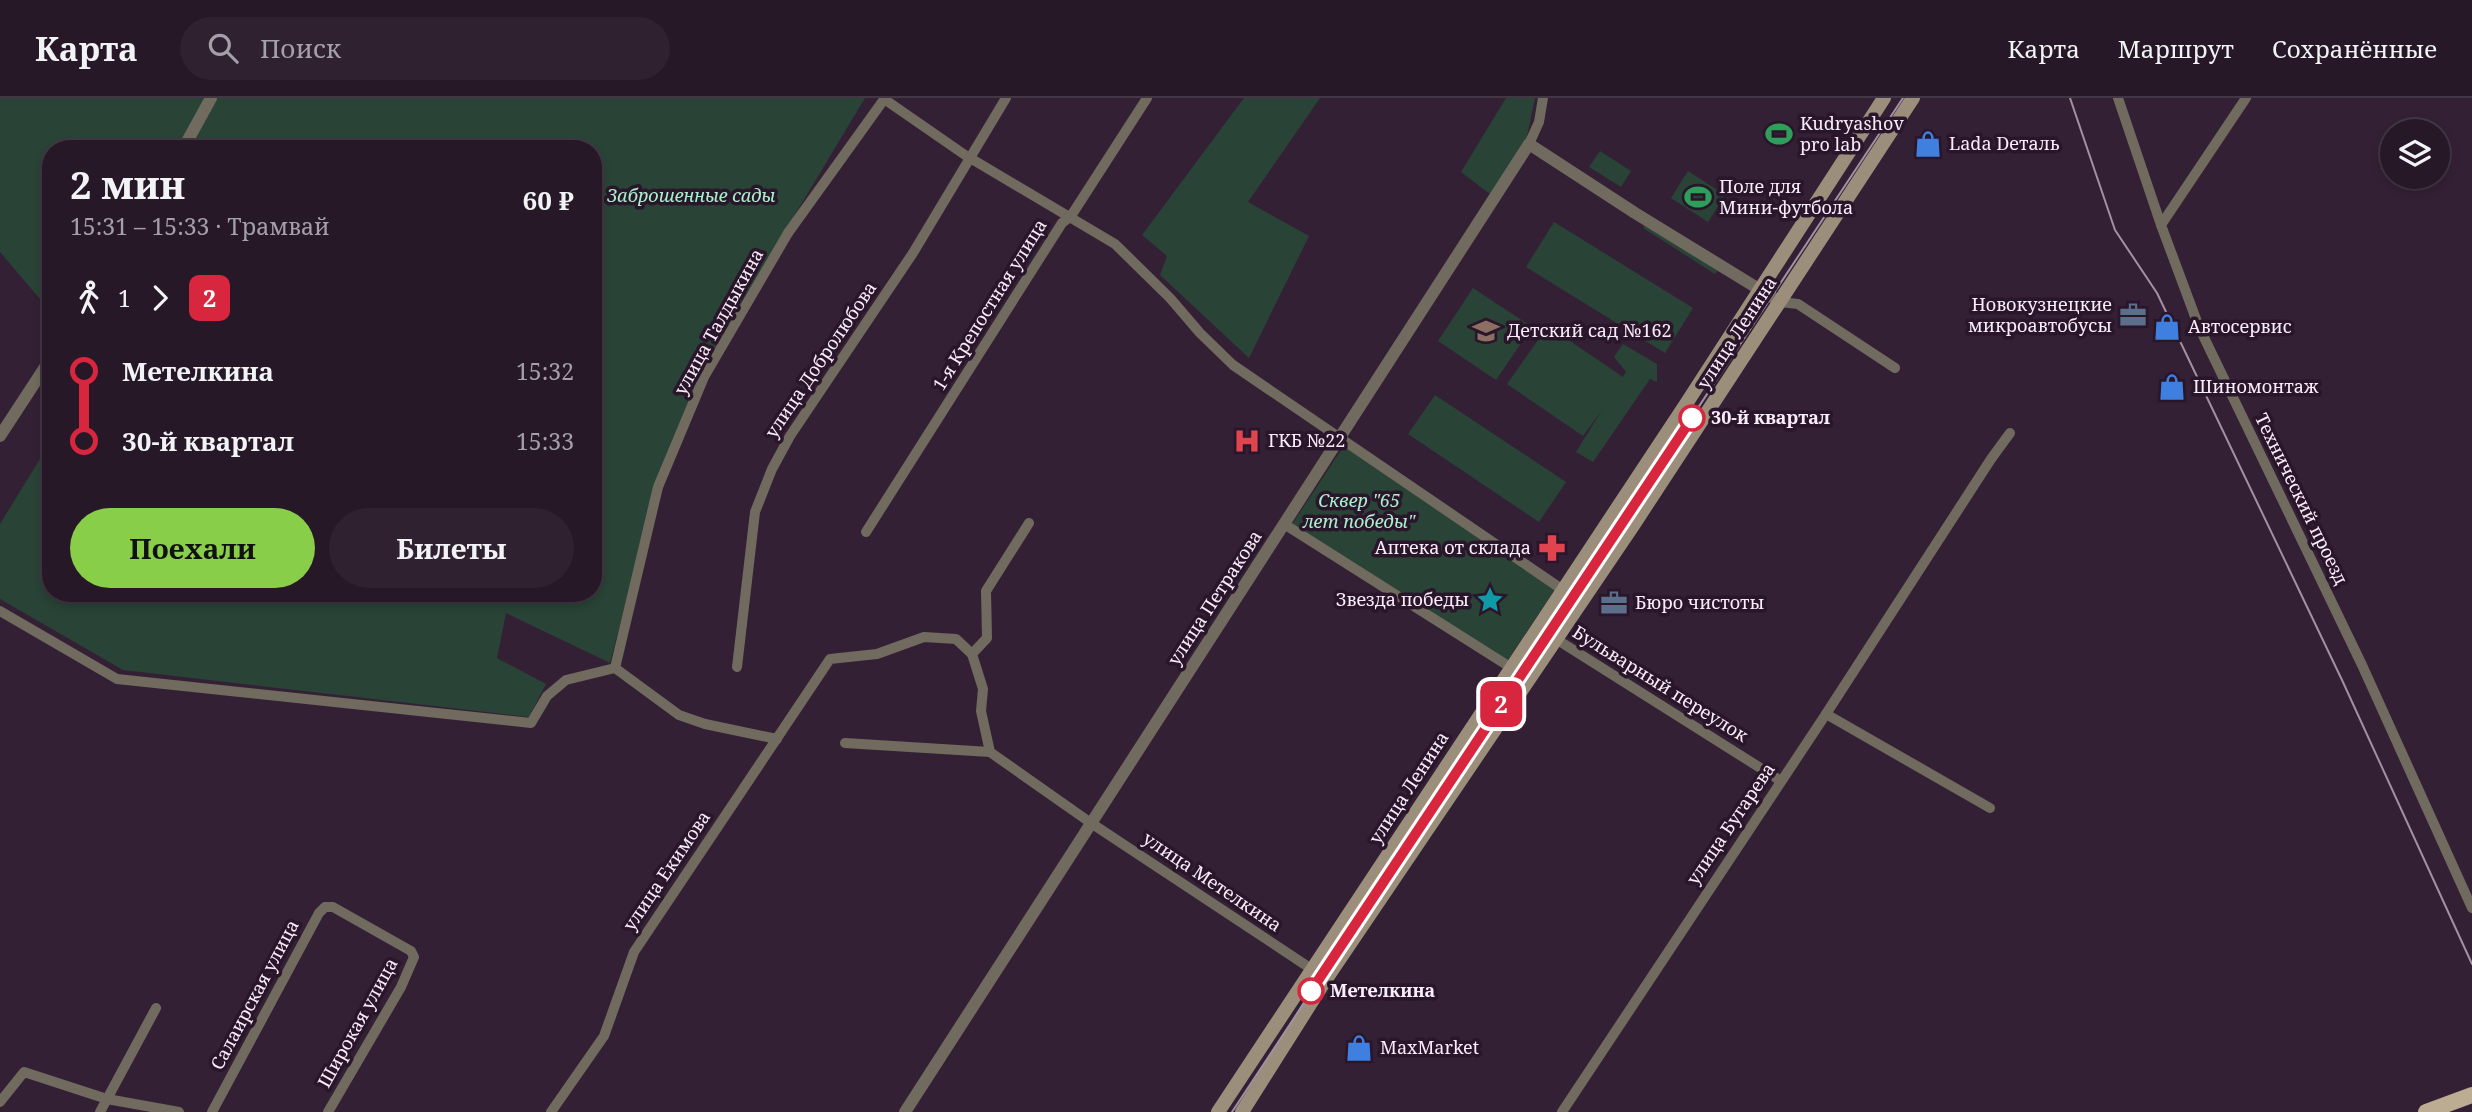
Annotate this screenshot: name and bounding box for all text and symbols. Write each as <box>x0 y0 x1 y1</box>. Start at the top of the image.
search box <box>180 17 670 80</box>
text: Карта <box>35 26 138 71</box>
icon: search <box>204 29 242 67</box>
text: Поиск <box>260 30 341 66</box>
text: Карта <box>2008 32 2080 65</box>
text: Маршрут <box>2118 32 2234 65</box>
text: Сохранённые <box>2272 32 2437 65</box>
place label: Kudryashov pro lab <box>1800 111 1904 156</box>
sports icon: Kudryashov pro lab <box>1764 119 1794 149</box>
map controls <box>2380 119 2450 189</box>
button: layers <box>2380 119 2450 189</box>
shop icon: Lada Dеталь <box>1913 129 1943 159</box>
place label: Lada Dеталь <box>1949 131 2060 155</box>
text: 2 мин <box>70 158 185 210</box>
place label: Поле для Мини-футбола <box>1719 174 1853 219</box>
text: 60 ₽ <box>523 182 574 218</box>
sports icon: Поле для Мини-футбола <box>1683 182 1713 212</box>
park label: Заброшенные сады <box>607 183 776 207</box>
text: 15:31 – 15:33 · Трамвай <box>70 210 330 242</box>
street label: 1-я Крепостная улица <box>927 214 1052 395</box>
street label: улица Талдыкина <box>668 244 768 399</box>
street label: улица Ленина <box>1691 272 1782 393</box>
street label: улица Добролюбова <box>759 277 881 442</box>
icon: walk <box>70 279 108 317</box>
icon: forward <box>141 279 179 317</box>
text: 2 <box>203 281 216 314</box>
text: 1 <box>118 282 131 314</box>
place label: Новокузнецкие микроавтобусы <box>1968 292 2112 337</box>
office icon: Новокузнецкие микроавтобусы <box>2118 300 2148 330</box>
shop icon: Автосервис <box>2152 312 2182 342</box>
place label: Автосервис <box>2188 314 2292 338</box>
school or university icon: Детский сад №162 <box>1471 316 1501 346</box>
place label: Детский сад №162 <box>1507 318 1672 342</box>
text: Метелкина <box>122 353 274 389</box>
text: 15:32 <box>516 355 574 387</box>
shop icon: Шиномонтаж <box>2157 372 2187 402</box>
place label: Шиномонтаж <box>2193 374 2319 398</box>
marker: 30-й квартал <box>1679 405 1705 431</box>
place label: 30-й квартал <box>1711 405 1830 429</box>
street label: Технический проезд <box>2250 409 2354 588</box>
text: 30-й квартал <box>122 423 294 459</box>
text: 15:33 <box>516 425 574 457</box>
hospital icon: ГКБ №22 <box>1232 426 1262 456</box>
place label: ГКБ №22 <box>1268 428 1345 452</box>
park label: Сквер "65 лет победы" <box>1302 488 1417 533</box>
button: Поехали <box>70 508 315 588</box>
button: Билеты <box>329 508 574 588</box>
street label: улица Петракова <box>1161 525 1267 670</box>
pharmacy icon: Аптека от склада <box>1537 533 1567 563</box>
place label: Аптека от склада <box>1375 535 1531 559</box>
place icon: Звезда победы <box>1475 585 1505 615</box>
place label: Звезда победы <box>1336 587 1469 611</box>
office icon: Бюро чистоты <box>1599 588 1629 618</box>
place label: Бюро чистоты <box>1635 590 1765 614</box>
street label: Бульварный переулок <box>1568 619 1753 747</box>
line badge: 2 <box>1478 681 1524 727</box>
text: 2 <box>1494 687 1508 720</box>
street label: улица Ленина <box>1363 727 1454 848</box>
street label: улица Бугарева <box>1681 758 1780 889</box>
street label: улица Екимова <box>617 806 715 935</box>
street label: улица Метелкина <box>1139 826 1287 937</box>
street label: Салаирская улица <box>204 915 304 1074</box>
street label: Широкая улица <box>312 953 403 1092</box>
marker: Метелкина <box>1298 978 1324 1004</box>
place label: Метелкина <box>1330 978 1436 1002</box>
shop icon: MaxMarket <box>1344 1033 1374 1063</box>
place label: MaxMarket <box>1380 1035 1479 1059</box>

